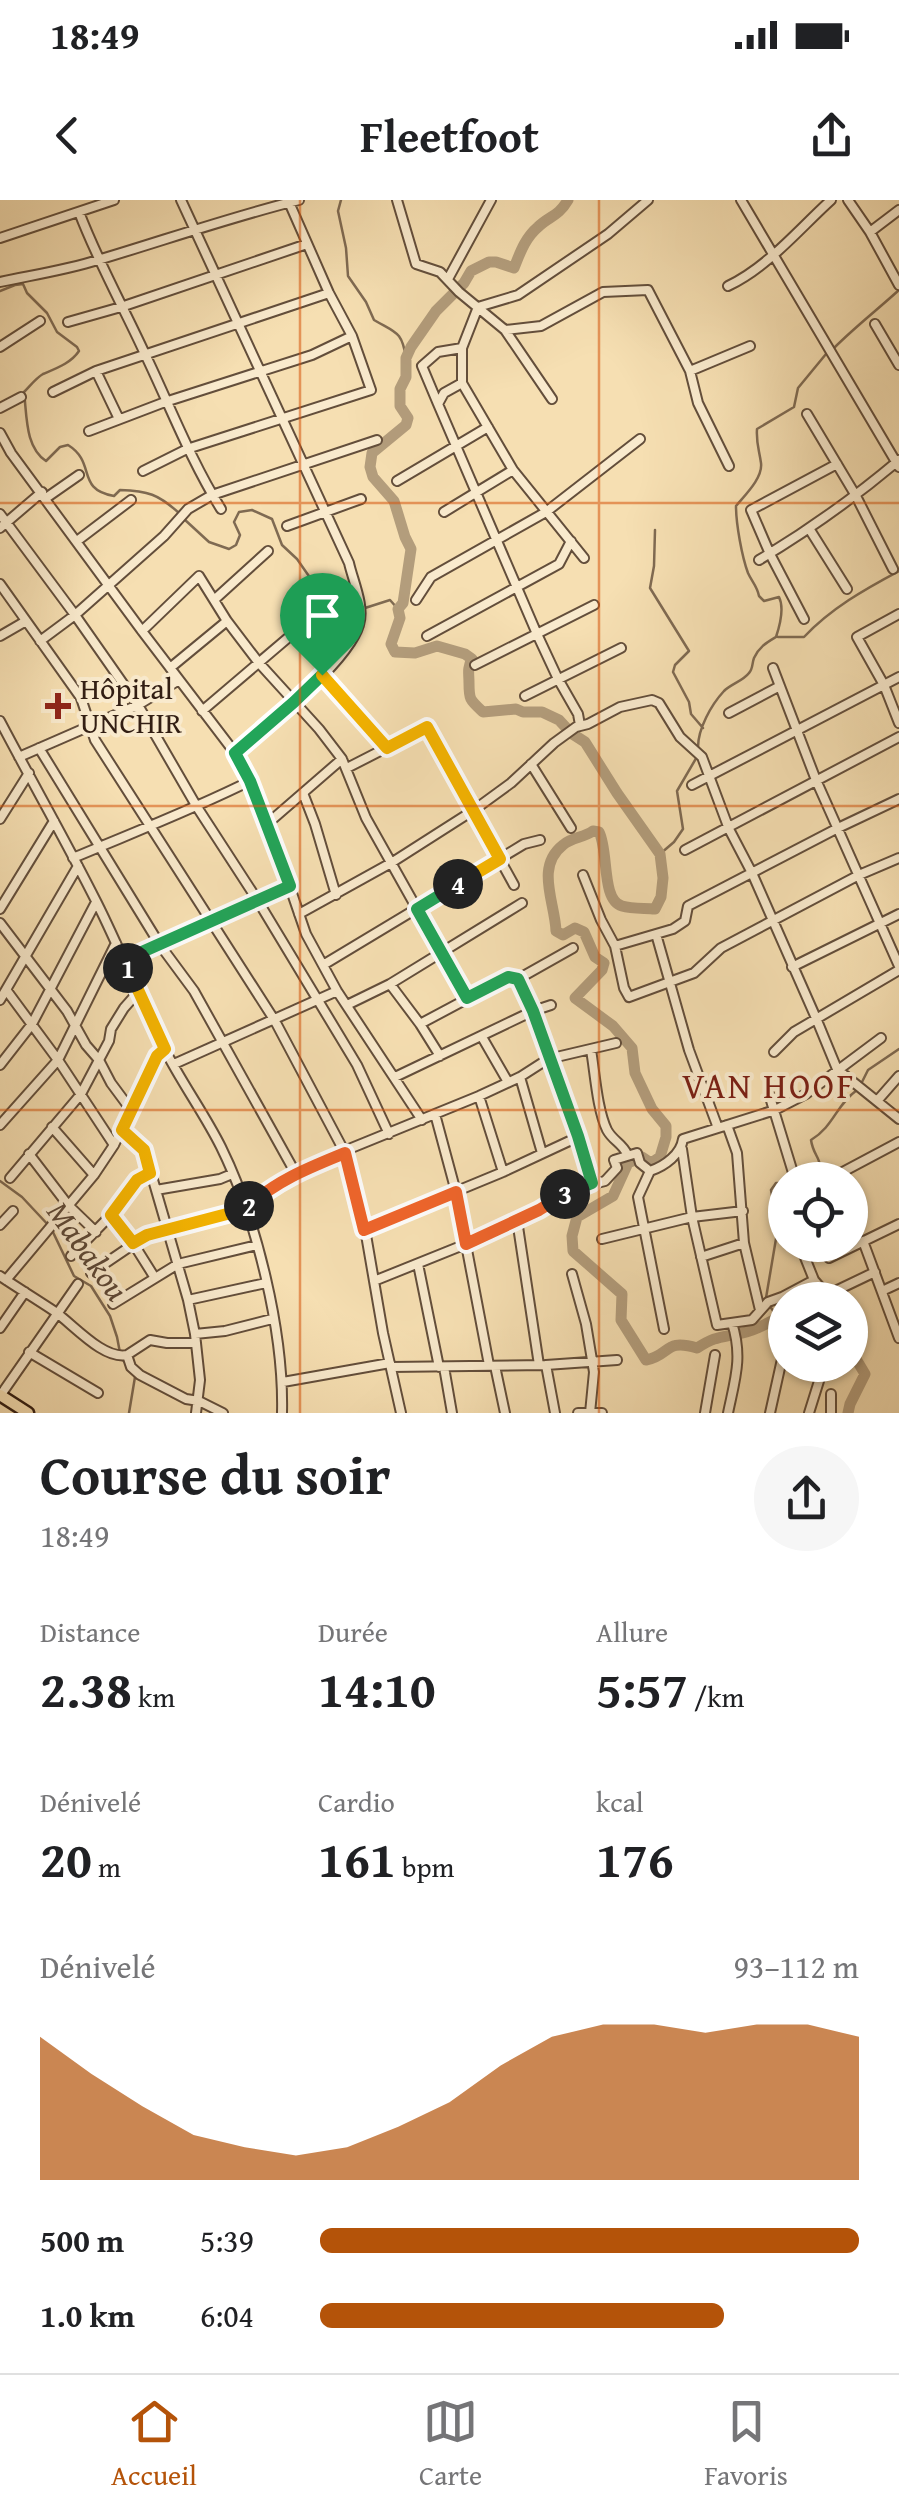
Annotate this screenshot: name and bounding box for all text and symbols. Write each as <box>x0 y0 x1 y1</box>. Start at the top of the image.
text: 18:49 <box>50 7 140 63</box>
text: Fleetfoot <box>360 103 539 168</box>
icon: back <box>40 108 95 163</box>
icon: share <box>804 108 859 163</box>
pin <box>280 573 365 676</box>
icon: arrive <box>295 588 350 643</box>
place label: Hôpital UNCHIR <box>80 666 183 744</box>
marker: Hôpital UNCHIR <box>45 693 71 719</box>
pin: 4 <box>433 859 483 909</box>
text: 4 <box>451 863 465 904</box>
pin: 1 <box>103 943 153 993</box>
text: 1 <box>121 947 135 988</box>
district label: VAN HOOF <box>682 1060 856 1111</box>
map controls <box>768 1162 868 1382</box>
button: locate <box>768 1162 868 1262</box>
pin: 3 <box>540 1169 590 1219</box>
text: 3 <box>558 1173 572 1214</box>
pin: 2 <box>224 1181 274 1231</box>
text: 2 <box>242 1185 256 1226</box>
water label: Mabakou <box>36 1191 141 1310</box>
button: layers <box>768 1282 868 1382</box>
text: Course du soir <box>40 1434 390 1514</box>
button: share <box>754 1446 859 1551</box>
text: 18:49 <box>40 1512 109 1559</box>
text: Distance <box>40 1611 140 1652</box>
text: Durée <box>318 1611 388 1652</box>
text: Allure <box>596 1611 668 1652</box>
text: 2.38 <box>40 1652 132 1725</box>
text: 14:10 <box>318 1652 436 1725</box>
text: 5:57 <box>596 1652 688 1725</box>
text: km <box>132 1676 175 1717</box>
text: /km <box>688 1676 744 1717</box>
text: Dénivelé <box>40 1781 141 1822</box>
text: Cardio <box>318 1781 395 1822</box>
text: kcal <box>596 1781 644 1822</box>
text: 20 <box>40 1822 92 1895</box>
text: 161 <box>318 1822 396 1895</box>
text: 176 <box>596 1822 674 1895</box>
text: m <box>92 1846 121 1887</box>
text: bpm <box>396 1846 454 1887</box>
text: Dénivelé <box>40 1943 156 1990</box>
text: 93–112 m <box>734 1943 859 1990</box>
text: 500 m <box>40 2217 124 2264</box>
text: 5:39 <box>200 2217 254 2264</box>
text: 1.0 km <box>40 2292 135 2339</box>
text: 6:04 <box>200 2292 254 2339</box>
tab: Accueil <box>111 2394 197 2495</box>
tab: Carte <box>419 2394 482 2495</box>
tab: Favoris <box>704 2394 788 2495</box>

